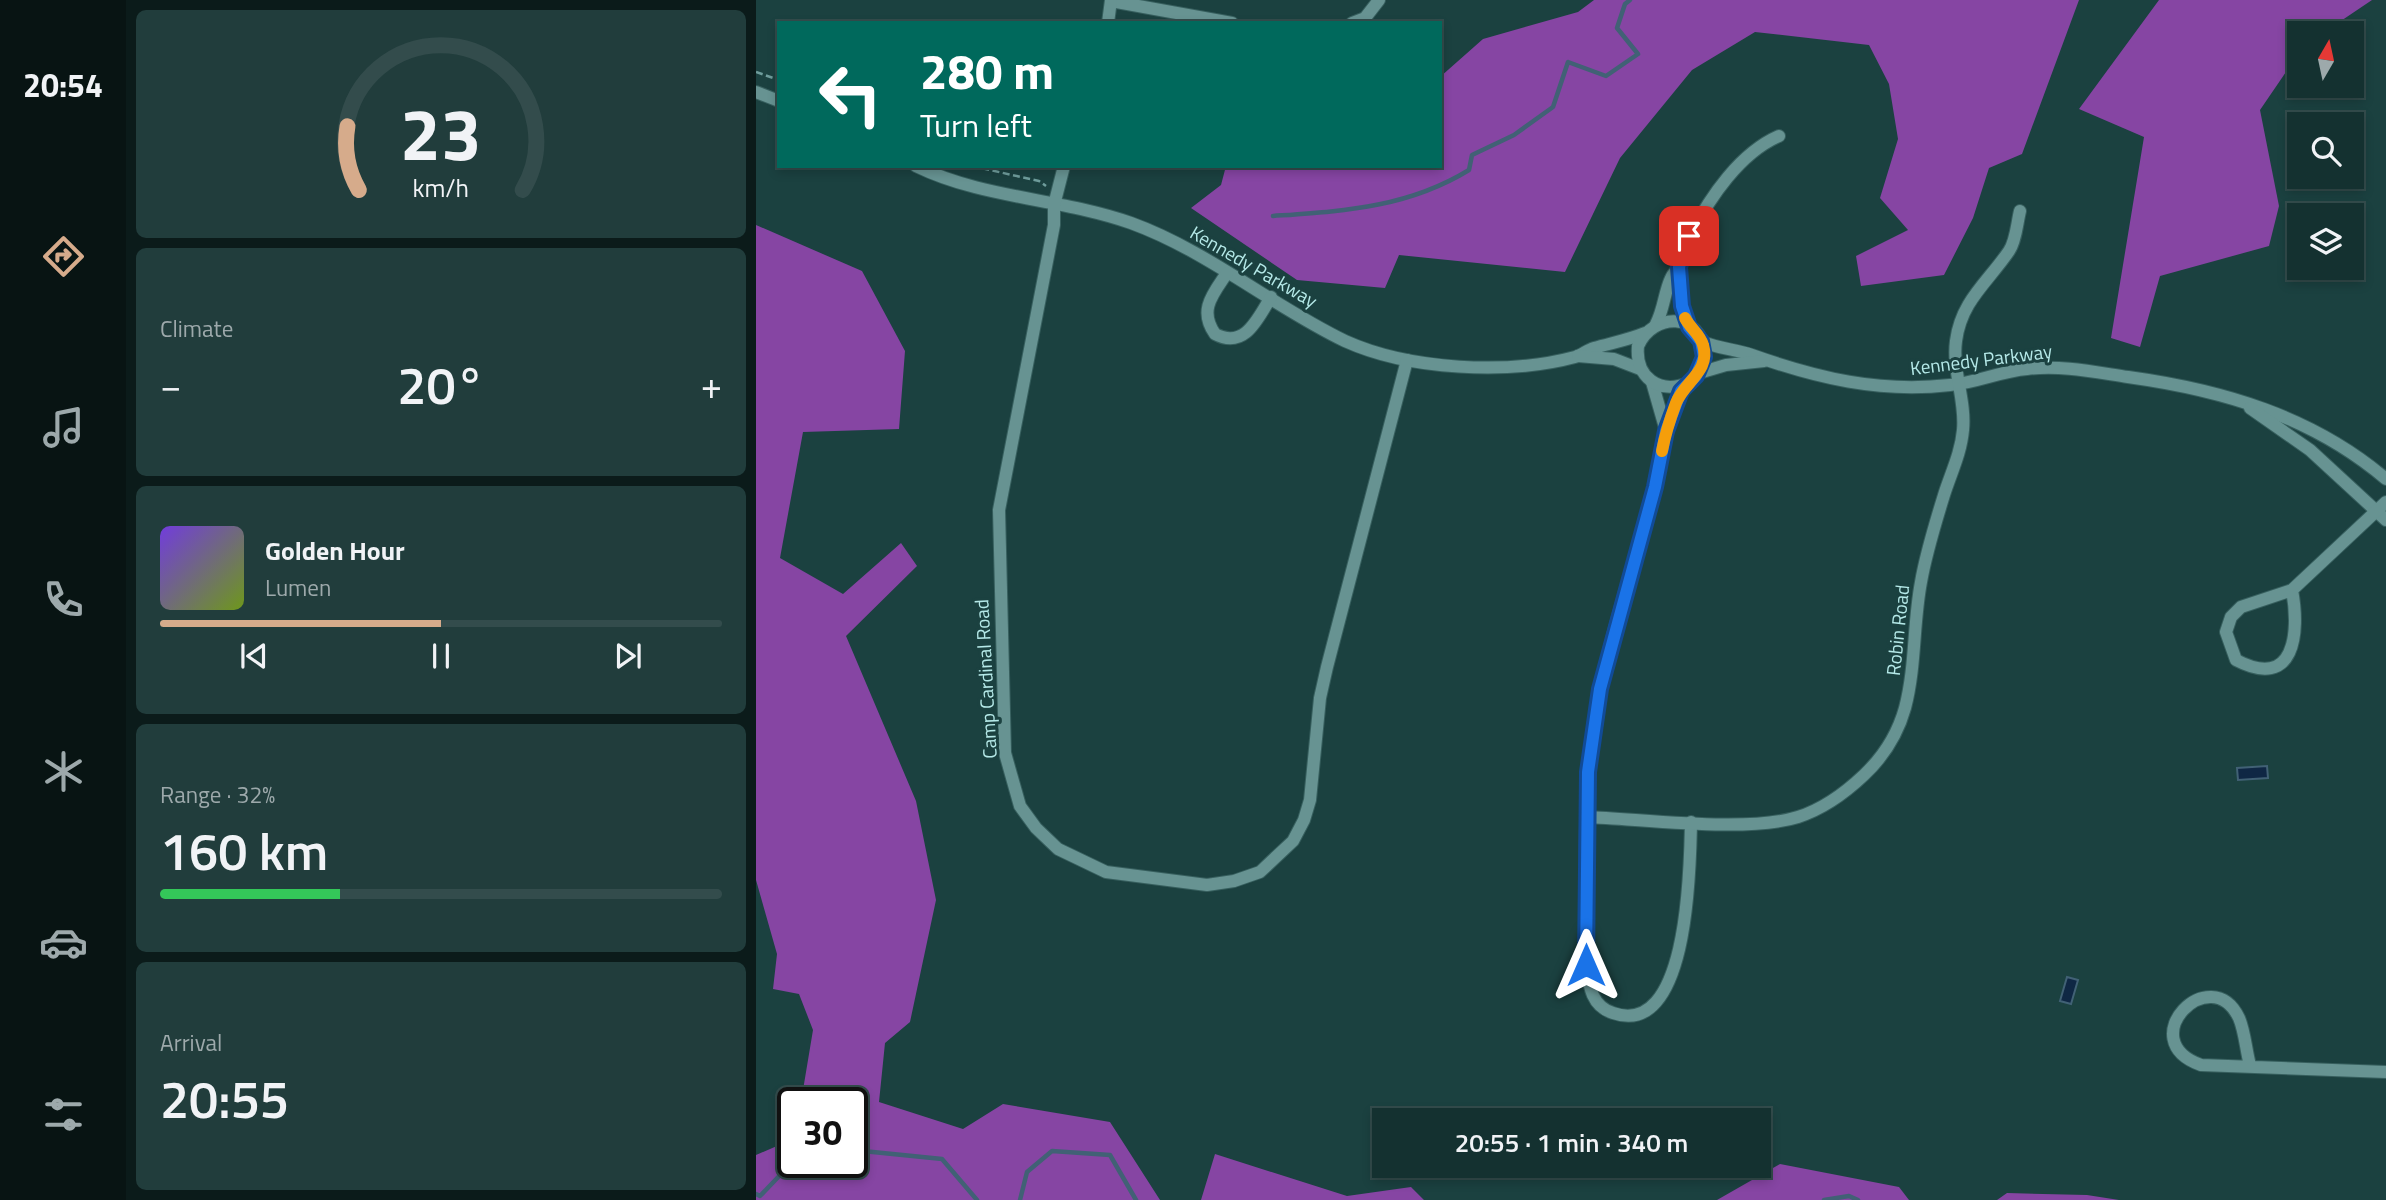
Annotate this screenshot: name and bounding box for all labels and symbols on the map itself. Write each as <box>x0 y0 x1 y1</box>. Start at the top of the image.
north arrow <box>2287 21 2364 98</box>
pin <box>1659 206 1719 266</box>
street label: Kennedy Parkway <box>1185 218 1323 314</box>
street label: Kennedy Parkway <box>1908 336 2054 382</box>
street label: Robin Road <box>1878 583 1916 677</box>
street label: Camp Cardinal Road <box>966 598 1004 760</box>
position arrow <box>1549 928 1623 1002</box>
speed limit sign: 30 <box>777 1087 868 1178</box>

